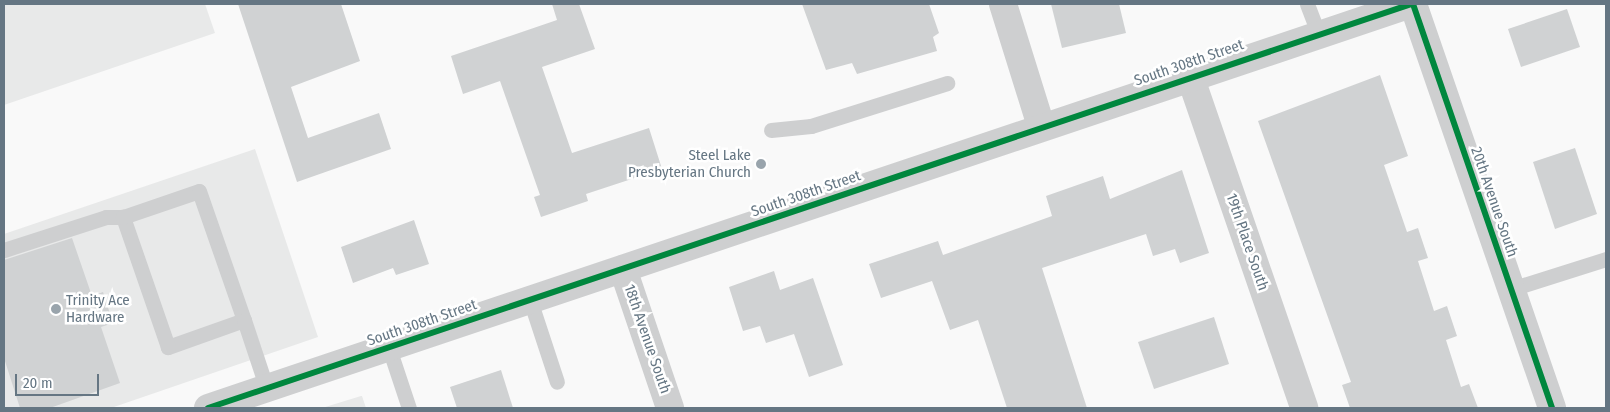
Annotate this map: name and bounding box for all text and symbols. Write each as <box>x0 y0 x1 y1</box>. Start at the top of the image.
street label: South 308th Street <box>1132 36 1246 90</box>
street label: 20th Avenue South <box>1467 145 1521 259</box>
place label: Steel Lake Presbyterian Church <box>628 146 751 181</box>
marker: Steel Lake Presbyterian Church <box>755 158 767 170</box>
street label: South 308th Street <box>749 167 863 221</box>
street label: 19th Place South <box>1222 191 1272 293</box>
street label: 18th Avenue South <box>620 282 674 396</box>
place label: Trinity Ace Hardware <box>66 291 130 326</box>
street label: South 308th Street <box>365 296 479 350</box>
marker: Trinity Ace Hardware <box>50 303 62 315</box>
scale bar <box>18 364 101 396</box>
text: 20 m <box>23 374 53 392</box>

